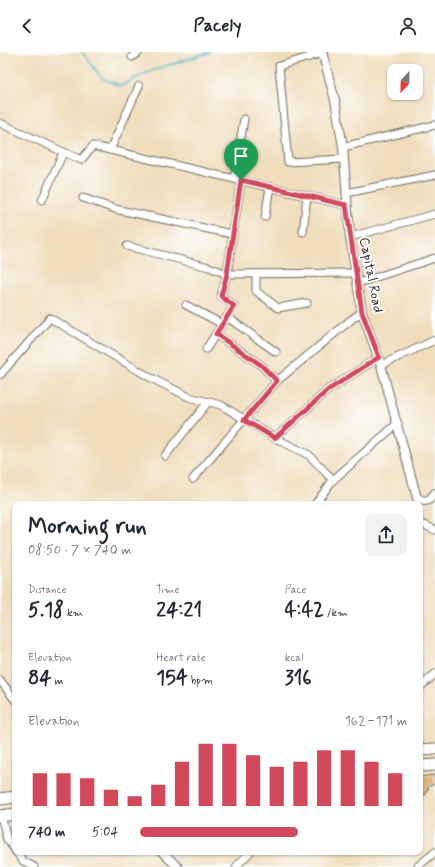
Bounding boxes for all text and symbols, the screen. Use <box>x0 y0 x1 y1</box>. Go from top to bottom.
text: Pacely <box>194 14 241 38</box>
icon: back <box>16 15 38 37</box>
icon: person <box>397 15 419 37</box>
north arrow <box>387 64 423 100</box>
map controls <box>387 64 423 100</box>
pin <box>224 139 258 180</box>
icon: arrive <box>230 145 252 167</box>
street label: Capital Road <box>355 236 387 314</box>
text: Morning run <box>28 513 147 541</box>
button: share <box>365 514 407 556</box>
text: 08:50 · 7 × 740 m <box>28 542 131 559</box>
text: Distance <box>28 583 67 597</box>
text: Time <box>156 583 179 597</box>
text: Pace <box>285 583 307 597</box>
text: 5.18 <box>28 597 64 624</box>
text: 24:21 <box>156 597 202 624</box>
text: 4:42 <box>285 597 324 624</box>
text: km <box>64 606 83 620</box>
text: /km <box>324 606 348 620</box>
text: Elevation <box>28 651 71 665</box>
text: Heart rate <box>156 651 206 665</box>
text: kcal <box>285 651 303 665</box>
text: 84 <box>28 665 51 692</box>
text: 154 <box>156 665 188 692</box>
text: 316 <box>285 665 312 692</box>
text: m <box>51 674 63 688</box>
text: bpm <box>188 674 213 688</box>
text: Elevation <box>28 713 79 730</box>
text: 162–171 m <box>345 713 407 730</box>
text: 740 m <box>28 824 65 841</box>
text: 5:04 <box>92 824 118 841</box>

